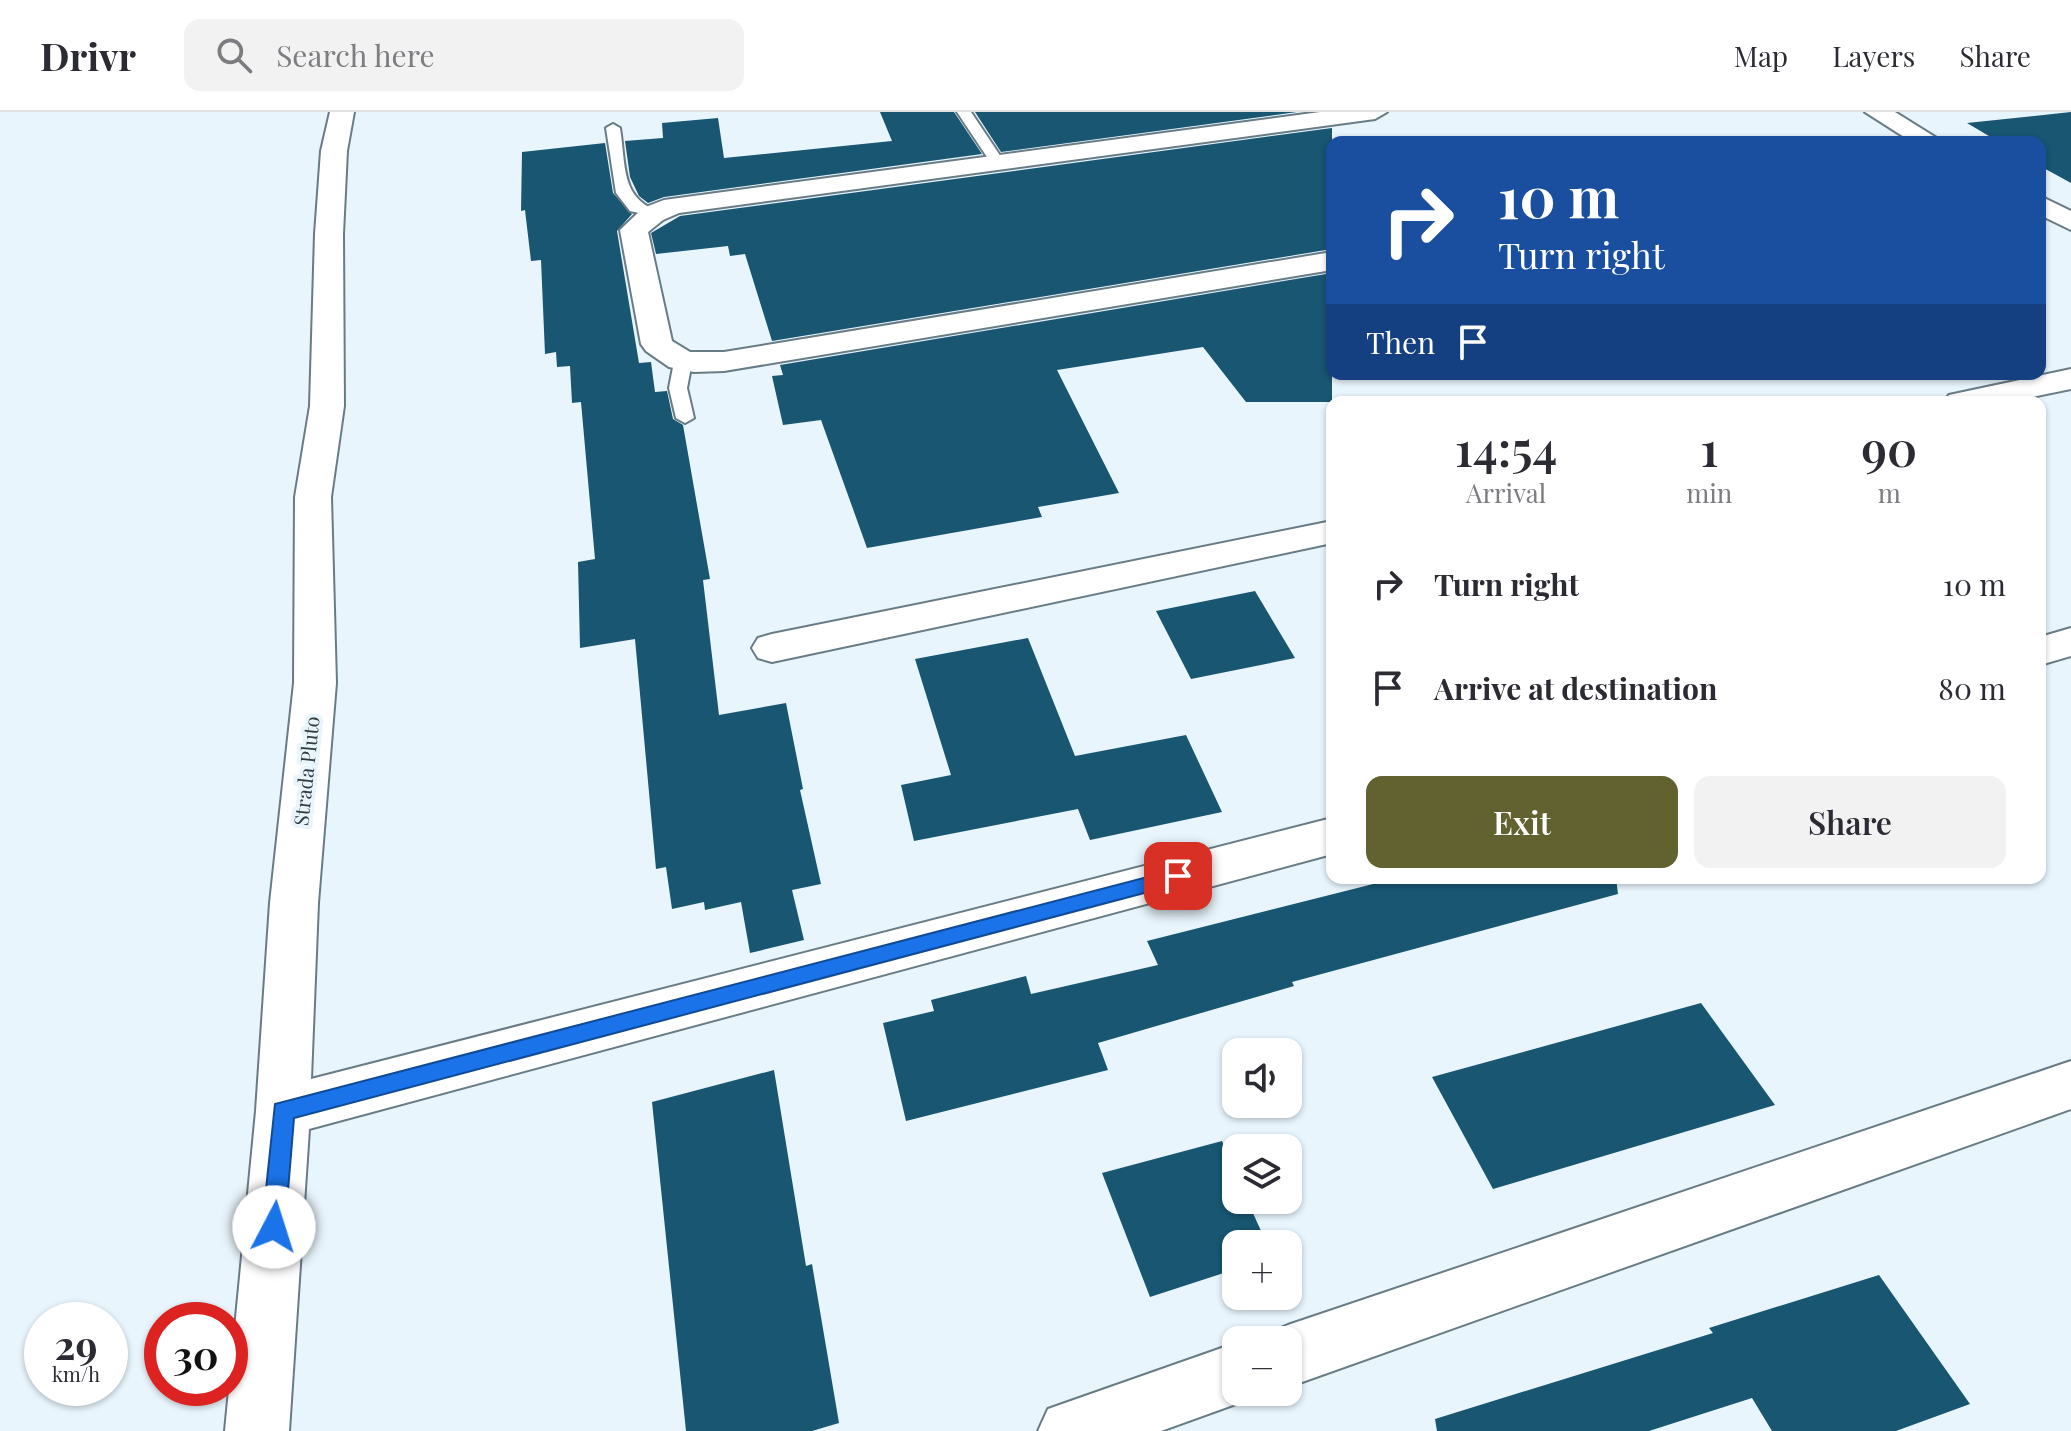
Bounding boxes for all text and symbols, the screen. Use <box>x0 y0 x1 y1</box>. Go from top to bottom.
search box <box>184 19 744 91</box>
text: Drivr <box>40 30 136 81</box>
icon: search <box>212 33 256 77</box>
text: Search here <box>276 35 435 75</box>
text: Map <box>1734 37 1788 74</box>
text: Layers <box>1832 37 1915 74</box>
text: Share <box>1959 37 2031 74</box>
text: 10 m <box>1498 158 1619 233</box>
icon: right <box>1366 168 1470 272</box>
text: Turn right <box>1498 230 1665 278</box>
icon: arrive <box>1451 320 1495 364</box>
text: Then <box>1366 322 1435 362</box>
text: 14:54 <box>1455 415 1557 479</box>
text: 1 <box>1700 415 1718 479</box>
text: 90 <box>1861 415 1917 479</box>
text: Arrival <box>1466 475 1546 510</box>
text: min <box>1686 475 1732 510</box>
text: m <box>1878 475 1901 510</box>
icon: right <box>1366 562 1410 606</box>
text: Turn right <box>1434 564 1579 604</box>
text: 10 m <box>1943 564 2006 604</box>
icon: arrive <box>1366 666 1410 710</box>
text: Arrive at destination <box>1434 668 1717 708</box>
text: 80 m <box>1938 668 2006 708</box>
street label: Strada Pluto <box>286 715 325 827</box>
button: Exit <box>1366 776 1678 868</box>
button: Share <box>1694 776 2006 868</box>
pin <box>1144 842 1212 910</box>
icon: arrive <box>1156 854 1200 898</box>
map controls <box>1222 1038 1302 1406</box>
button: sound <box>1222 1038 1302 1118</box>
button: layers <box>1222 1134 1302 1214</box>
position arrow <box>232 1185 316 1269</box>
button: + <box>1222 1230 1302 1310</box>
speed limit sign: 30 <box>144 1302 248 1406</box>
text: 29 <box>54 1317 98 1370</box>
button: − <box>1222 1326 1302 1406</box>
text: km/h <box>52 1360 100 1387</box>

